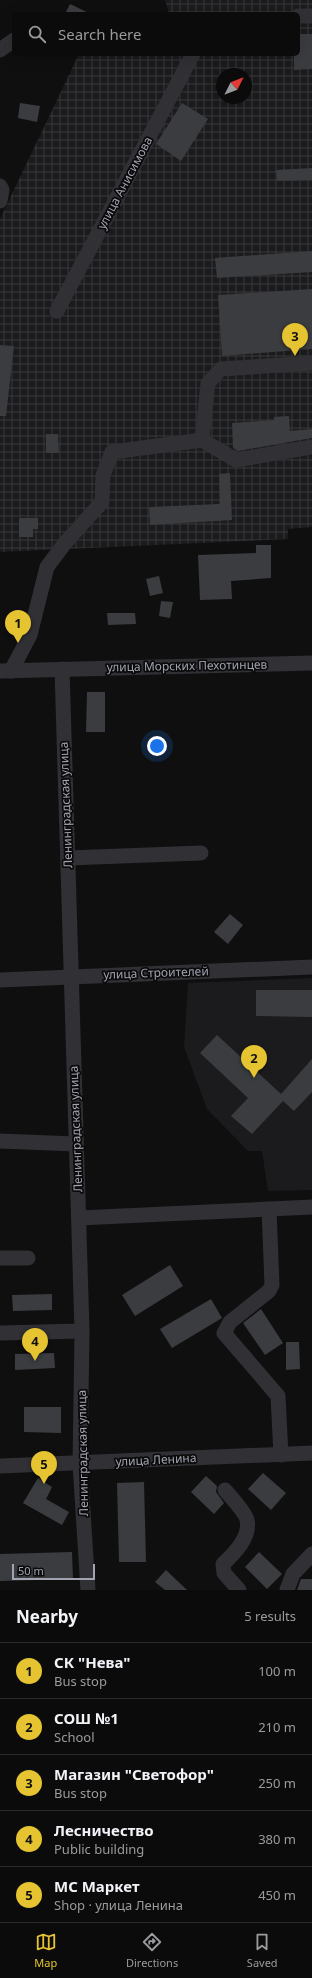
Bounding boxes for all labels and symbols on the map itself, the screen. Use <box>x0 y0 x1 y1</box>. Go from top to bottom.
north arrow <box>216 68 252 104</box>
street label: улица Анисимова <box>93 133 156 232</box>
pin: 3 <box>282 323 308 356</box>
pin: 1 <box>5 610 31 643</box>
street label: улица Морских Пехотинцев <box>107 656 268 675</box>
your location <box>147 736 167 756</box>
street label: Ленинградская улица <box>55 742 76 869</box>
street label: улица Строителей <box>103 962 209 983</box>
pin: 2 <box>241 1045 267 1078</box>
street label: Ленинградская улица <box>65 1066 86 1193</box>
pin: 4 <box>22 1328 48 1361</box>
street label: Ленинградская улица <box>73 1390 92 1516</box>
street label: улица Ленина <box>115 1449 197 1470</box>
pin: 5 <box>31 1451 57 1484</box>
scale bar <box>12 1562 95 1581</box>

